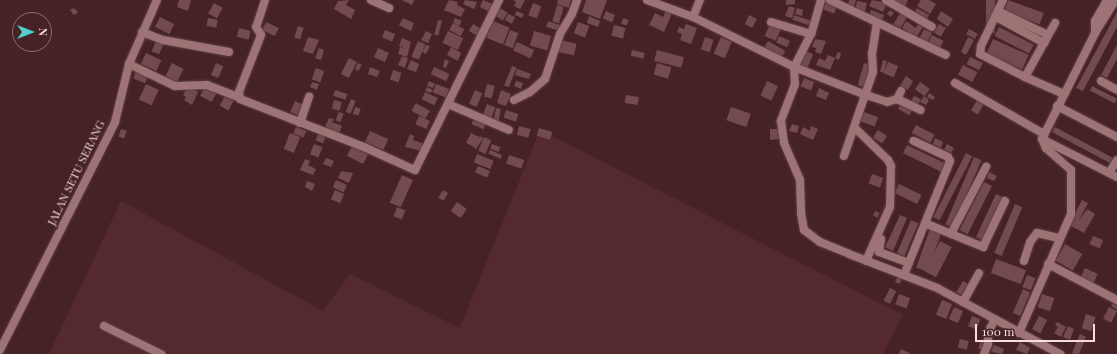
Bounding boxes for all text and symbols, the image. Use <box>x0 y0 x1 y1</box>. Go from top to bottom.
north arrow <box>12 12 52 52</box>
text: N <box>36 28 51 36</box>
street label: JALAN SETU SERANG <box>44 118 108 228</box>
scale bar <box>977 316 1097 342</box>
text: 100 m <box>982 323 1014 339</box>

